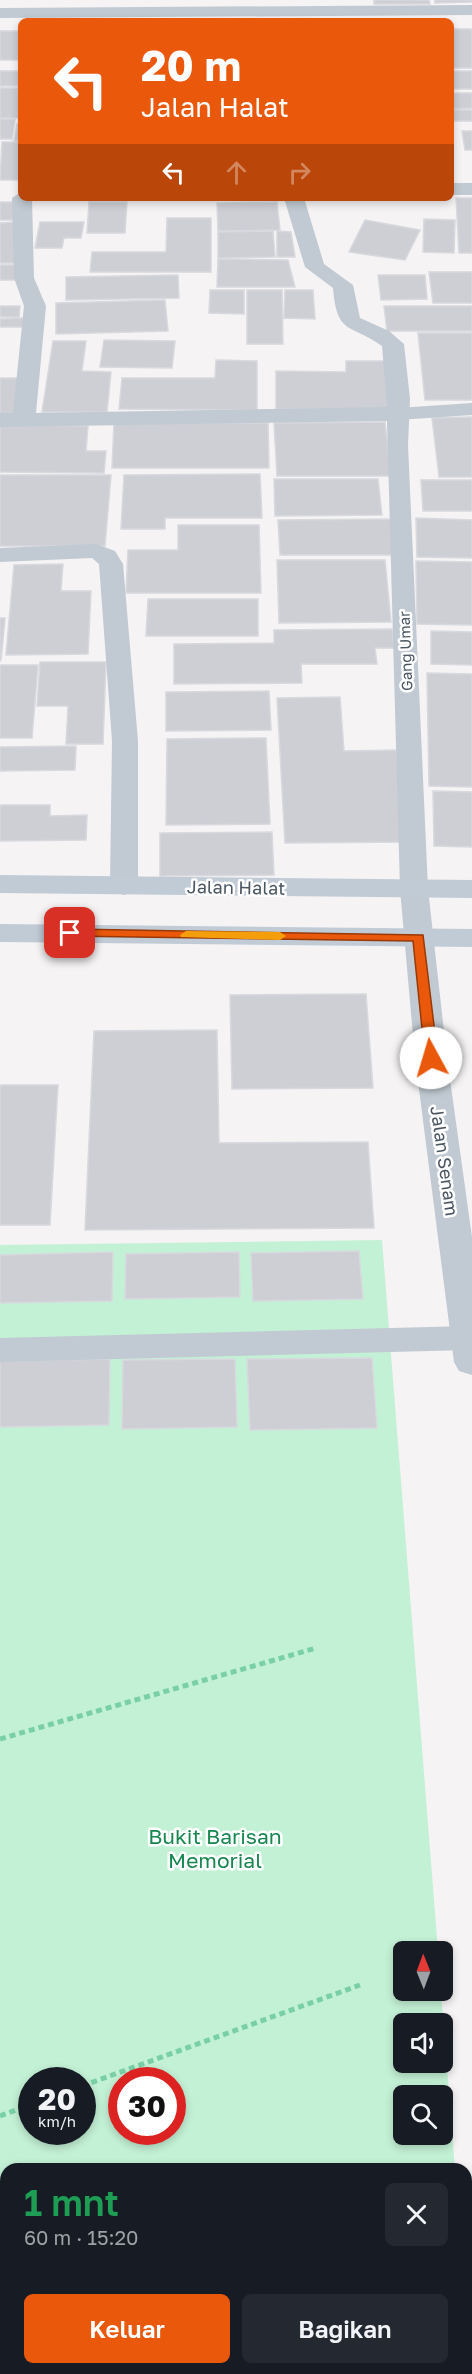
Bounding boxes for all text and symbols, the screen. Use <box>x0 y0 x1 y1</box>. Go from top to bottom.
text: 20 m <box>141 40 241 90</box>
icon: left <box>42 42 120 120</box>
text: Jalan Halat <box>141 91 289 123</box>
icon: left <box>157 156 190 189</box>
icon: ahead <box>220 156 253 189</box>
icon: right <box>283 156 316 189</box>
street label: Gang Umar <box>395 611 415 691</box>
street label: Jalan Halat <box>187 875 285 899</box>
pin <box>44 907 95 958</box>
icon: arrive <box>53 916 86 949</box>
position arrow <box>399 1026 463 1090</box>
street label: Jalan Senam <box>426 1105 464 1217</box>
park label: Bukit Barisan Memorial <box>148 1823 282 1873</box>
north arrow <box>393 1941 453 2001</box>
map controls <box>393 1941 453 2145</box>
button: sound <box>393 2013 453 2073</box>
speed limit sign: 30 <box>108 2067 186 2145</box>
text: 20 <box>38 2081 76 2117</box>
button: search <box>393 2085 453 2145</box>
text: km/h <box>38 2112 76 2130</box>
text: 1 mnt <box>24 2181 119 2224</box>
button: close <box>385 2183 448 2246</box>
text: 60 m · 15:20 <box>24 2225 139 2249</box>
button: Keluar <box>24 2294 230 2363</box>
button: Bagikan <box>242 2294 448 2363</box>

